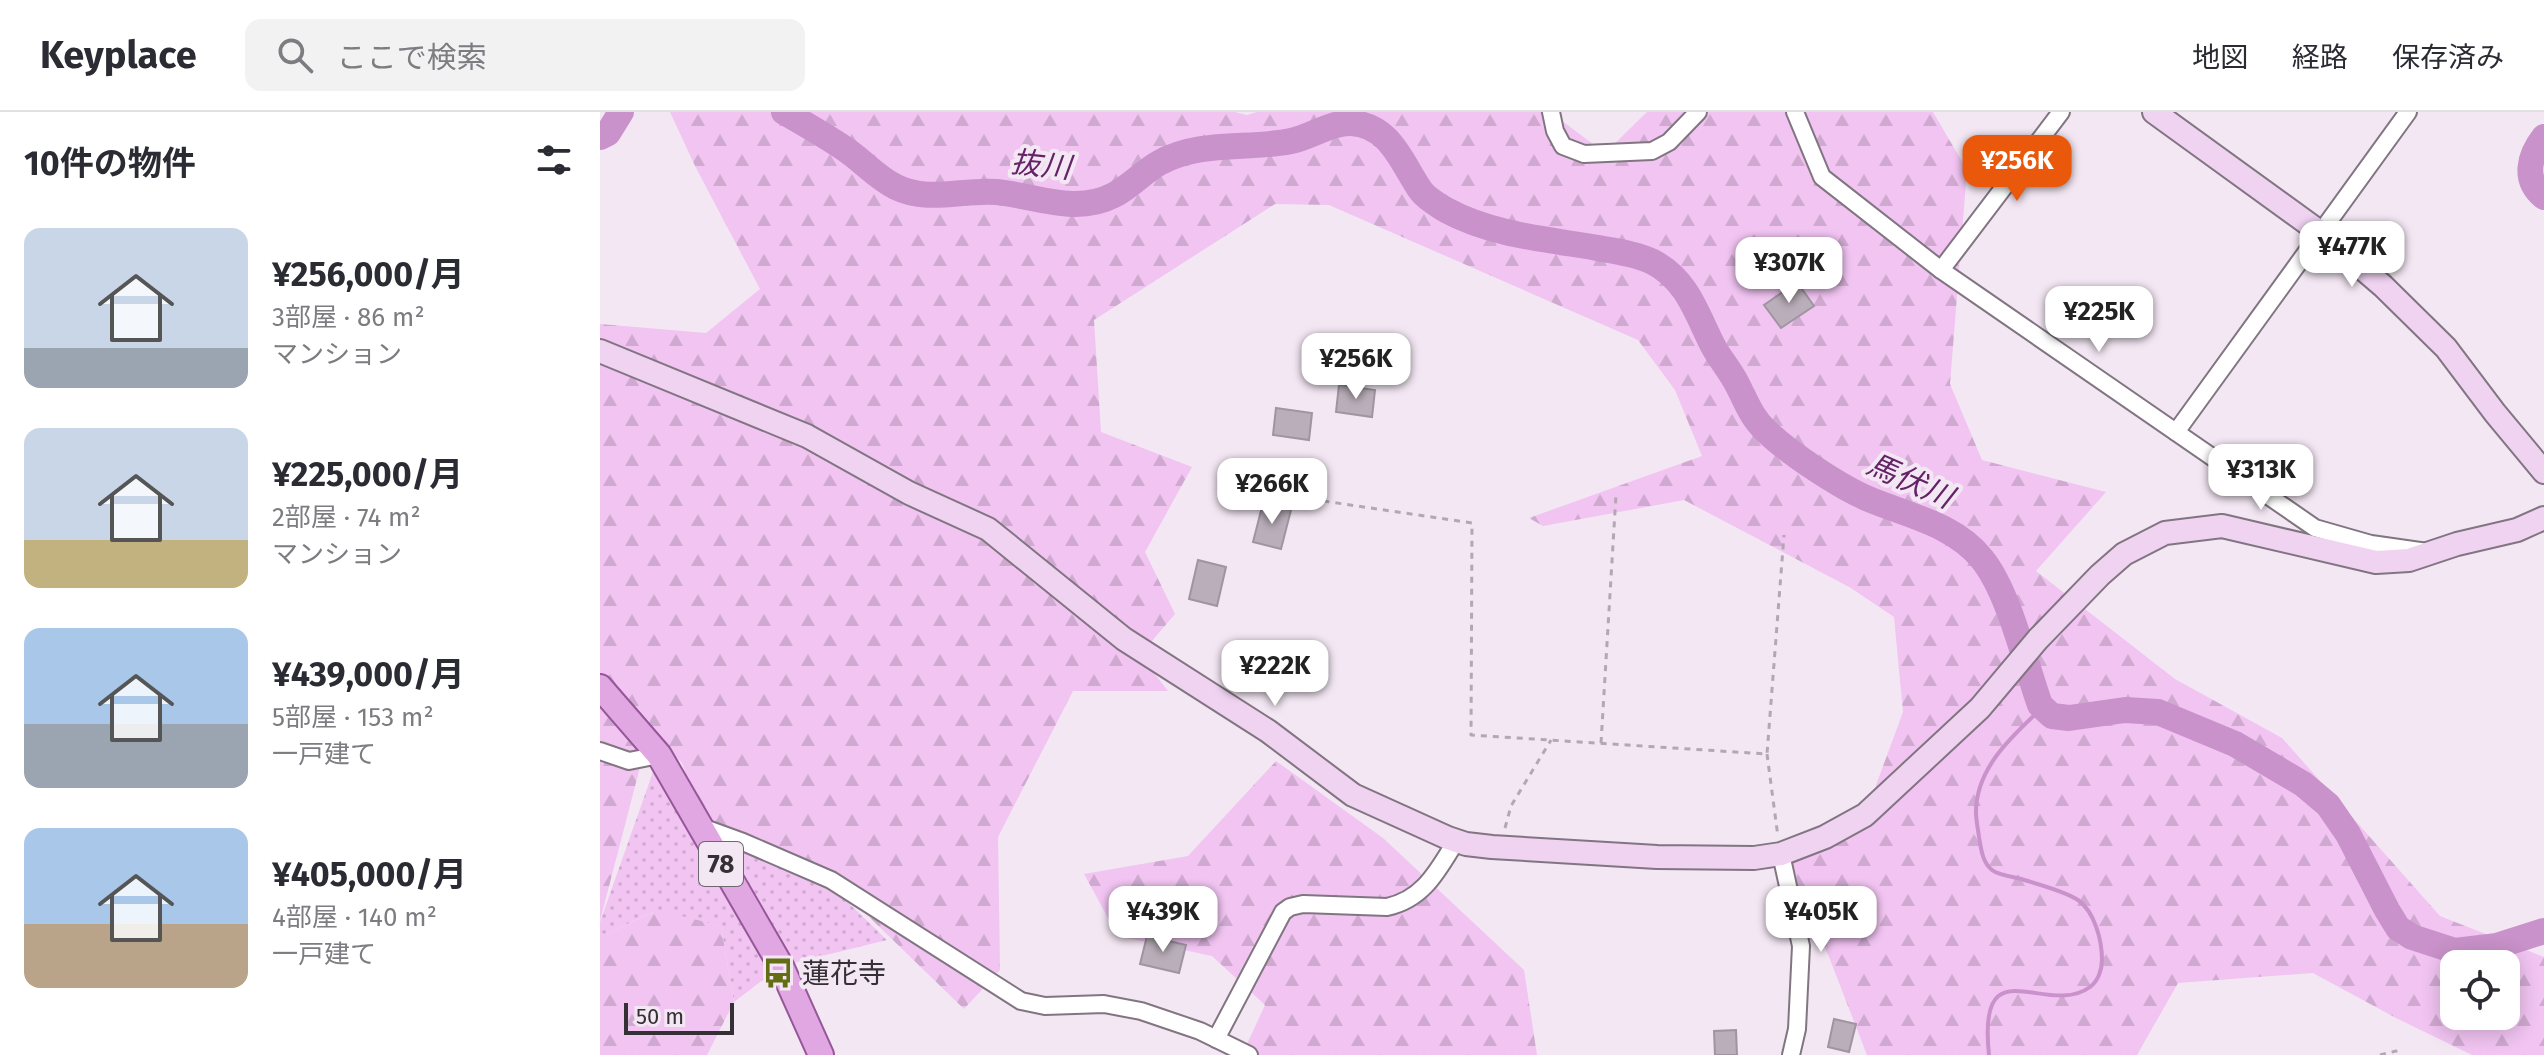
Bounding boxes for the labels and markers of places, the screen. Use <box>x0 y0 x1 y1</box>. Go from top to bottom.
pin: ¥256K <box>1961 135 2073 203</box>
pin: ¥477K <box>2296 221 2408 289</box>
pin: ¥307K <box>1733 237 1845 305</box>
pin: ¥225K <box>2043 286 2155 354</box>
pin: ¥256K <box>1300 333 1412 401</box>
pin: ¥313K <box>2205 444 2317 512</box>
pin: ¥266K <box>1216 458 1328 526</box>
pin: ¥222K <box>1219 640 1331 708</box>
pin: ¥439K <box>1107 886 1219 954</box>
pin: ¥405K <box>1765 886 1877 954</box>
bus stop icon: 蓮花寺 <box>761 956 795 990</box>
place label: 蓮花寺 <box>802 957 886 990</box>

